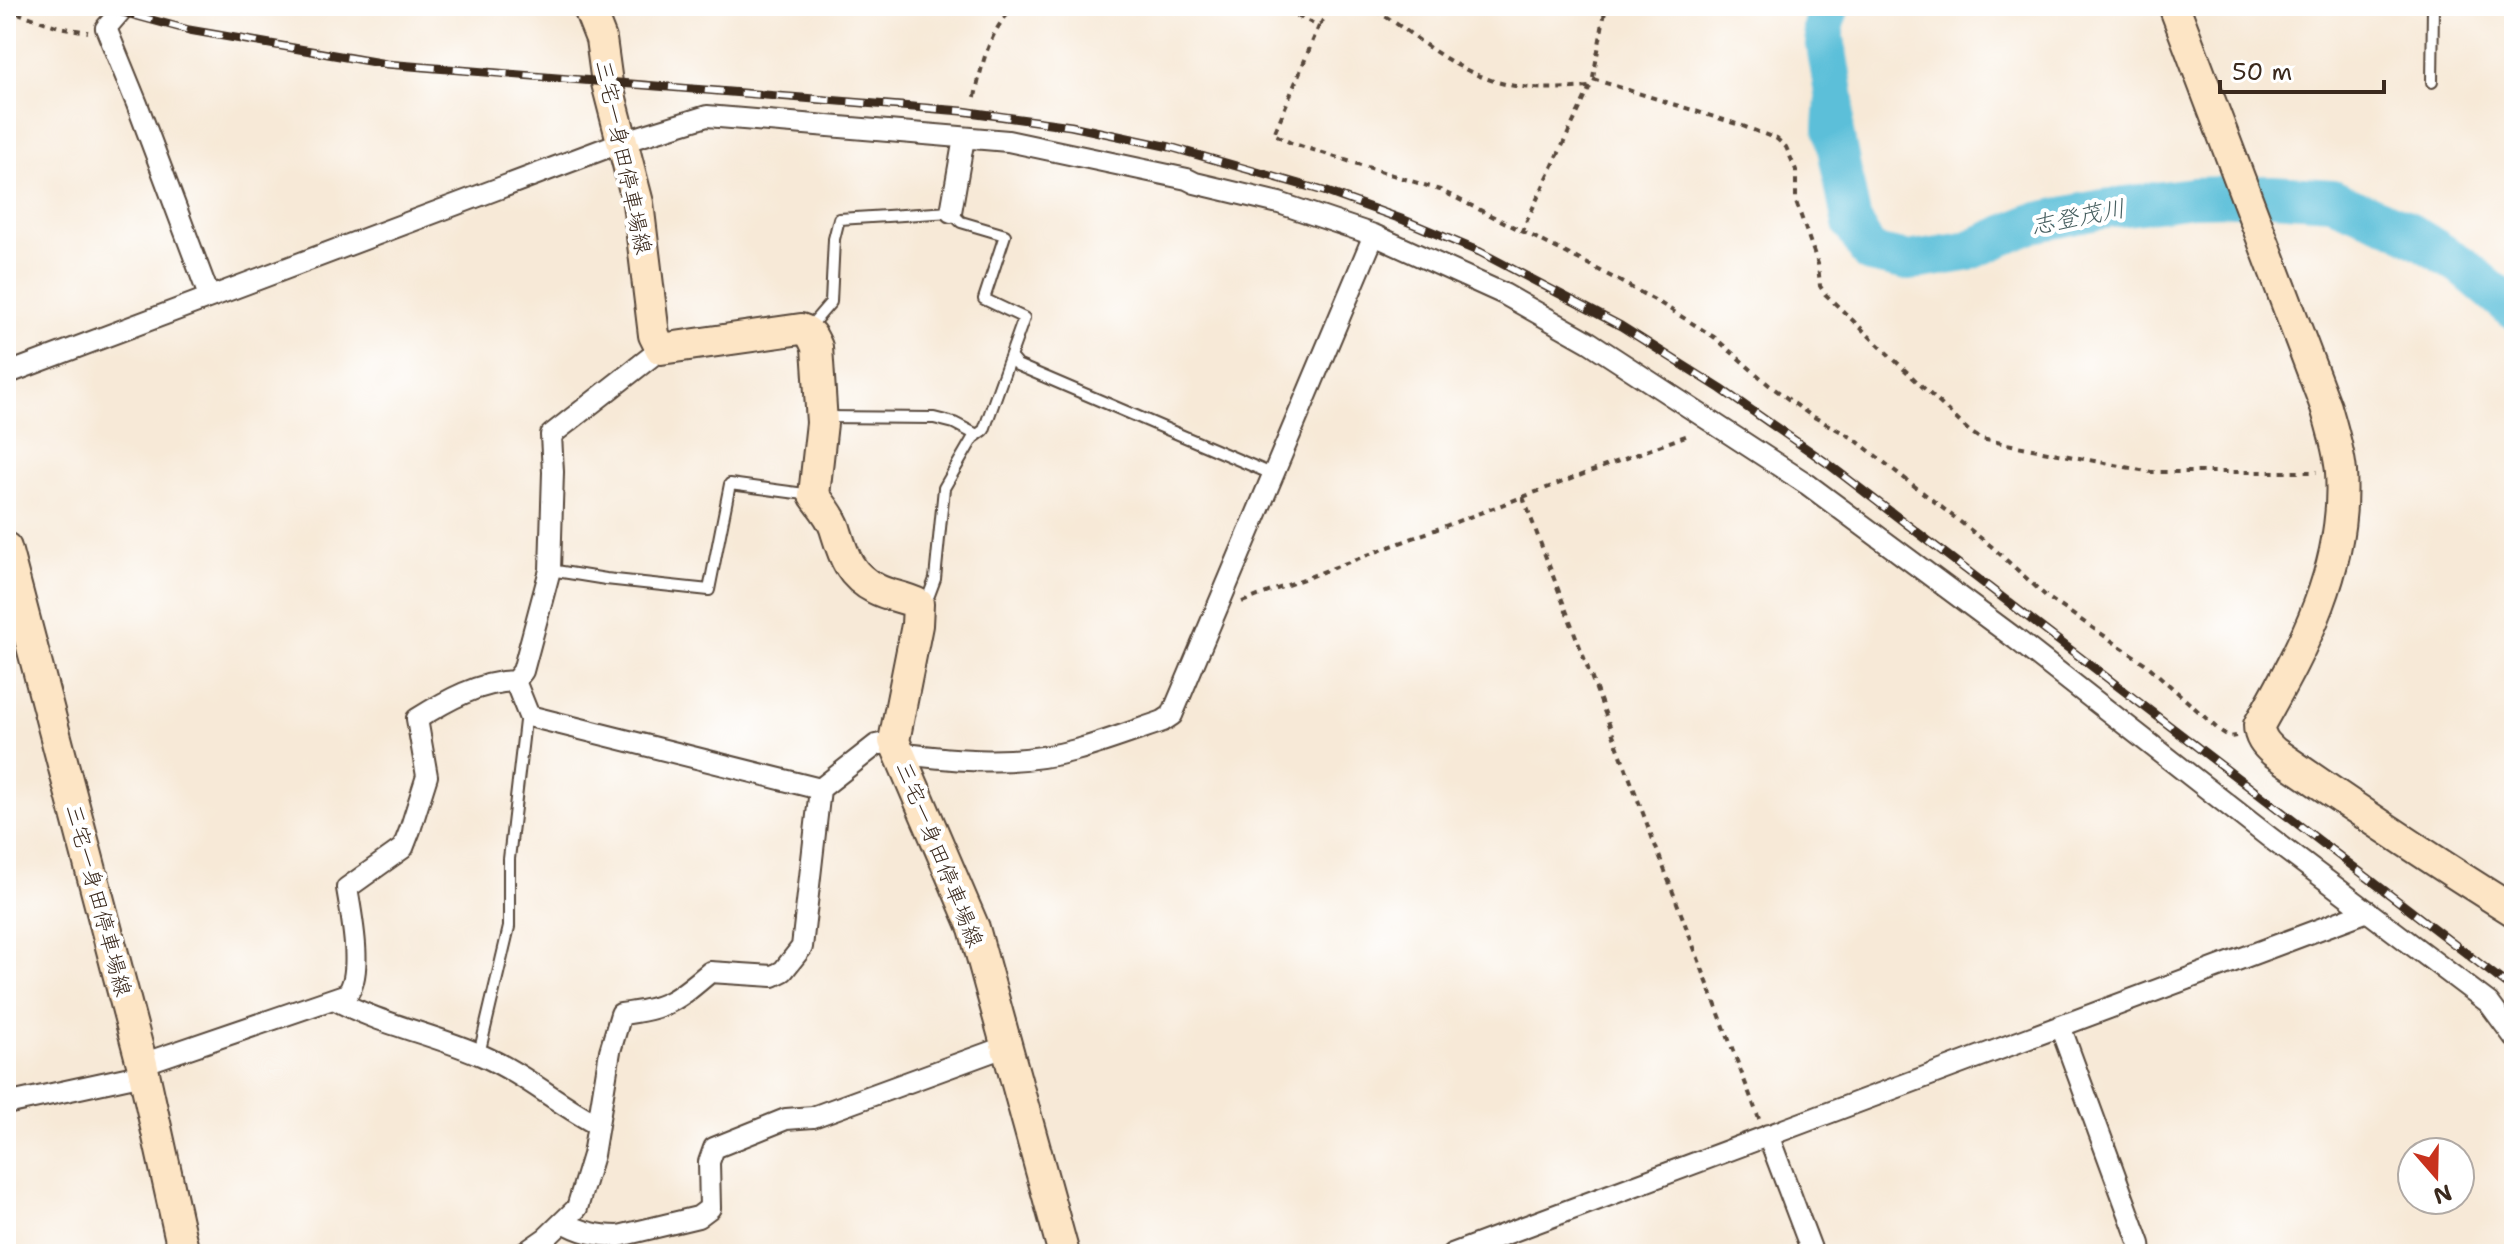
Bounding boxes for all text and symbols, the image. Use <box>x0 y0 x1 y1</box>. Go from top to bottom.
scale bar <box>2220 44 2384 94</box>
text: 50 m <box>2232 56 2292 88</box>
street label: 三宅一身田停車場線 <box>589 57 658 257</box>
water label: 志登茂川 <box>2028 192 2128 242</box>
street label: 三宅一身田停車場線 <box>889 757 990 951</box>
street label: 三宅一身田停車場線 <box>59 801 138 1000</box>
north arrow <box>2396 1136 2476 1216</box>
text: N <box>2430 1178 2456 1211</box>

